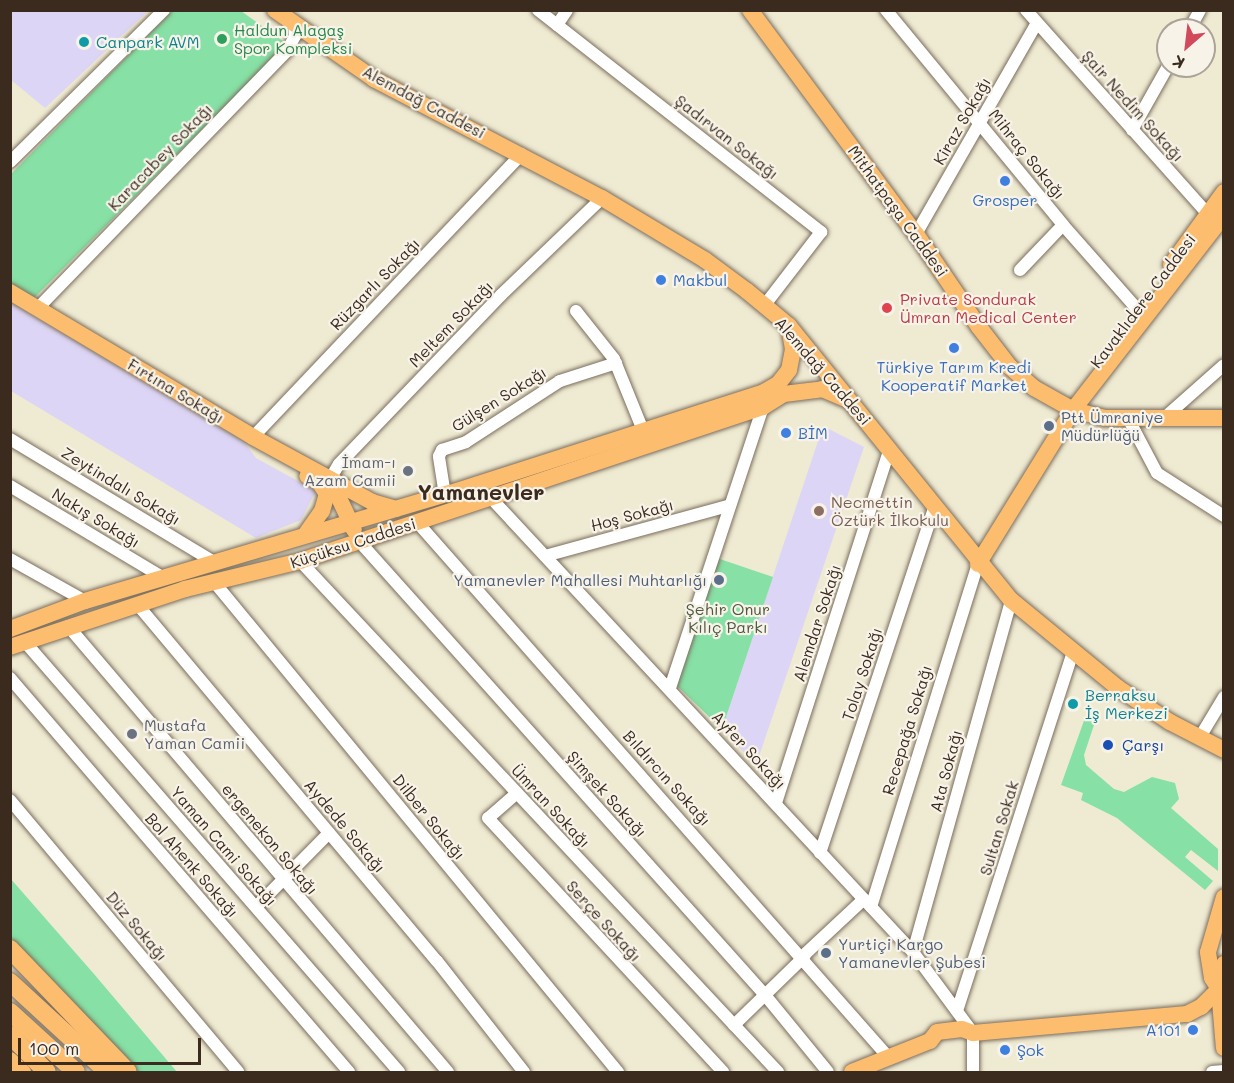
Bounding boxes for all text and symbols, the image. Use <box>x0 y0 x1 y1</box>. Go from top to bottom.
north arrow <box>1156 18 1216 78</box>
place label: Haldun Alagaş Spor Kompleksi <box>234 20 352 58</box>
place label: Canpark AVM <box>96 32 199 52</box>
marker: Haldun Alagaş Spor Kompleksi <box>215 32 229 46</box>
marker: Canpark AVM <box>77 35 91 49</box>
street label: Şair Nedim Sokağı <box>1078 46 1188 166</box>
text: K <box>1169 51 1188 74</box>
street label: Alemdağ Caddesi <box>359 61 489 143</box>
street label: Kiraz Sokağı <box>929 74 995 168</box>
street label: Şadırvan Sokağı <box>672 91 782 183</box>
street label: Karacabey Sokağı <box>104 99 216 215</box>
street label: Mihraç Sokağı <box>985 105 1069 203</box>
street label: Mithatpaşa Caddesi <box>844 142 952 280</box>
marker: Grosper <box>998 174 1012 188</box>
place label: Grosper <box>973 190 1037 210</box>
street label: Kavaklıdere Caddesi <box>1086 230 1200 372</box>
street label: Rüzgarlı Sokağı <box>326 234 424 334</box>
place label: Makbul <box>673 270 727 290</box>
marker: Makbul <box>654 273 668 287</box>
street label: Meltem Sokağı <box>405 277 497 371</box>
place label: Private Sondurak Ümran Medical Center <box>900 289 1077 327</box>
marker: Private Sondurak Ümran Medical Center <box>878 299 896 317</box>
street label: Alemdağ Caddesi <box>771 313 875 429</box>
marker: Türkiye Tarım Kredi Kooperatif Market <box>947 341 961 355</box>
street label: Fırtına Sokağı <box>124 355 228 427</box>
place label: Türkiye Tarım Kredi Kooperatif Market <box>877 357 1031 395</box>
street label: Gülşen Sokağı <box>448 362 550 436</box>
place label: Ptt Ümraniye Müdürlüğü <box>1061 407 1163 445</box>
marker: Ptt Ümraniye Müdürlüğü <box>1042 419 1056 433</box>
place label: BİM <box>798 423 828 443</box>
marker: BİM <box>779 426 793 440</box>
street label: Zeytindalı Sokağı <box>58 443 184 529</box>
place label: İmam-ı Azam Camii <box>304 452 396 490</box>
marker: İmam-ı Azam Camii <box>401 464 415 478</box>
district label: Yamanevler <box>417 479 545 505</box>
street label: Nakış Sokağı <box>48 484 144 552</box>
place label: Necmettin Öztürk İlkokulu <box>831 492 949 530</box>
street label: Hoş Sokağı <box>588 495 676 535</box>
marker: Necmettin Öztürk İlkokulu <box>812 504 826 518</box>
street label: Küçüksu Caddesi <box>288 514 418 572</box>
street label: Alemdar Sokağı <box>789 562 845 684</box>
place label: Yamanevler Mahallesi Muhtarlığı <box>453 570 707 590</box>
marker: Yamanevler Mahallesi Muhtarlığı <box>712 573 726 587</box>
park label: Şehir Onur Kılıç Parkı <box>686 599 770 637</box>
street label: Tolay Sokağı <box>838 625 886 723</box>
street label: Recepağa Sokağı <box>878 663 936 797</box>
place label: Berraksu İş Merkezi <box>1085 685 1168 723</box>
marker: Berraksu İş Merkezi <box>1066 697 1080 711</box>
street label: Ayfer Sokağı <box>708 707 790 793</box>
place label: Mustafa Yaman Camii <box>144 715 245 753</box>
street label: Bıldırcın Sokağı <box>619 726 715 830</box>
marker: Mustafa Yaman Camii <box>125 727 139 741</box>
street label: Ata Sokağı <box>926 728 966 814</box>
place label: Çarşı <box>1122 735 1164 755</box>
marker: Çarşı <box>1099 736 1117 754</box>
street label: Şimşek Sokağı <box>563 747 651 841</box>
street label: Ümran Sokağı <box>508 760 594 852</box>
street label: Dilber Sokağı <box>389 770 469 864</box>
street label: Aydede Sokağı <box>300 775 390 877</box>
street label: Sultan Sokak <box>975 778 1023 878</box>
street label: ergenekon Sokağı <box>218 780 322 898</box>
street label: Yaman Cami Sokağı <box>167 782 281 910</box>
street label: Bol Ahenk Sokağı <box>141 809 243 921</box>
street label: Serçe Sokağı <box>563 876 645 966</box>
street label: Düz Sokağı <box>102 887 172 965</box>
place label: Yurtiçi Kargo Yamanevler Şubesi <box>838 934 986 972</box>
marker: Yurtiçi Kargo Yamanevler Şubesi <box>819 946 833 960</box>
place label: A101 <box>1146 1020 1181 1040</box>
marker: A101 <box>1186 1023 1200 1037</box>
scale bar <box>21 1026 204 1064</box>
text: 100 m <box>29 1036 79 1060</box>
place label: Şok <box>1017 1040 1044 1060</box>
marker: Şok <box>998 1043 1012 1057</box>

